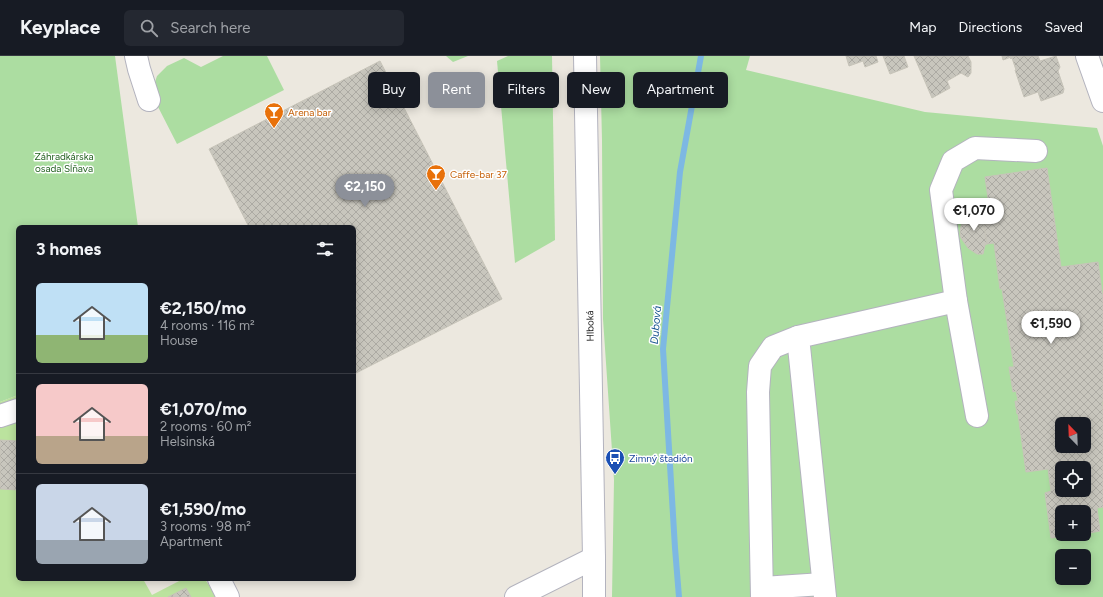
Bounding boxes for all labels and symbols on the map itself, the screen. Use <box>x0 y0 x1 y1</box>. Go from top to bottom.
bar icon: Arena bar <box>263 101 285 129</box>
place label: Arena bar <box>288 106 332 119</box>
park label: Záhradkárska osada Sĺňava <box>34 150 94 175</box>
bar icon: Caffe-bar 37 <box>425 163 447 191</box>
place label: Caffe-bar 37 <box>450 168 508 181</box>
pin: €2,150 <box>332 174 398 208</box>
pin: €1,070 <box>941 198 1007 232</box>
water label: Dubová <box>648 305 664 345</box>
street label: Hlboká <box>583 310 597 342</box>
pin: €1,590 <box>1018 311 1084 345</box>
north arrow <box>1055 417 1091 453</box>
bus stop icon: Zimný štadión <box>604 447 626 475</box>
place label: Zimný štadión <box>629 452 693 465</box>

